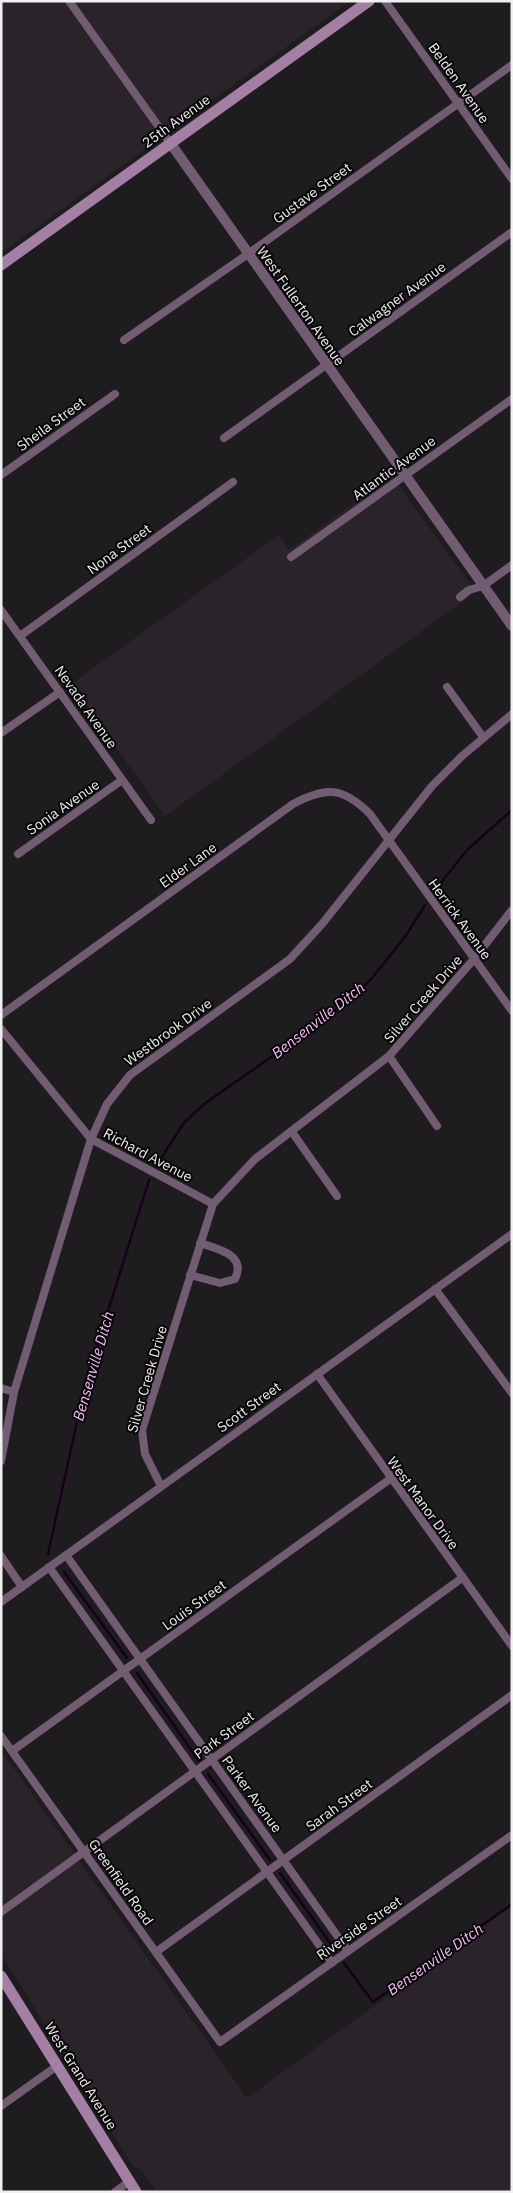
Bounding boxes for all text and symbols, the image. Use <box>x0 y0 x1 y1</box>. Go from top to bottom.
street label: Belden Avenue <box>425 39 494 127</box>
street label: 25th Avenue <box>138 90 214 152</box>
street label: Gustave Street <box>269 158 355 228</box>
street label: West Fullerton Avenue <box>253 243 349 369</box>
street label: Calwagner Avenue <box>345 257 450 340</box>
street label: Sheila Street <box>13 393 89 455</box>
street label: Atlantic Avenue <box>349 432 439 504</box>
street label: Nona Street <box>83 520 155 578</box>
street label: Nevada Avenue <box>51 662 121 752</box>
street label: Sonia Avenue <box>23 775 103 839</box>
street label: Elder Lane <box>156 838 220 892</box>
street label: Herrick Avenue <box>425 875 496 963</box>
street label: Silver Creek Drive <box>380 951 466 1047</box>
water label: Bensenville Ditch <box>268 978 368 1062</box>
street label: Westbrook Drive <box>121 994 215 1070</box>
street label: Richard Avenue <box>100 1124 196 1186</box>
water label: Bensenville Ditch <box>68 1309 118 1423</box>
street label: Silver Creek Drive <box>123 1323 171 1435</box>
street label: Scott Street <box>214 1378 284 1436</box>
street label: West Manor Drive <box>383 1453 463 1553</box>
street label: Louis Street <box>158 1576 230 1634</box>
street label: Park Street <box>190 1707 258 1763</box>
street label: Parker Avenue <box>218 1752 286 1836</box>
street label: Sarah Street <box>302 1775 376 1835</box>
street label: Greenfield Road <box>85 1835 157 1929</box>
street label: Riverside Street <box>313 1892 405 1964</box>
water label: Bensenville Ditch <box>383 1919 487 1999</box>
street label: West Grand Avenue <box>41 2019 121 2133</box>

